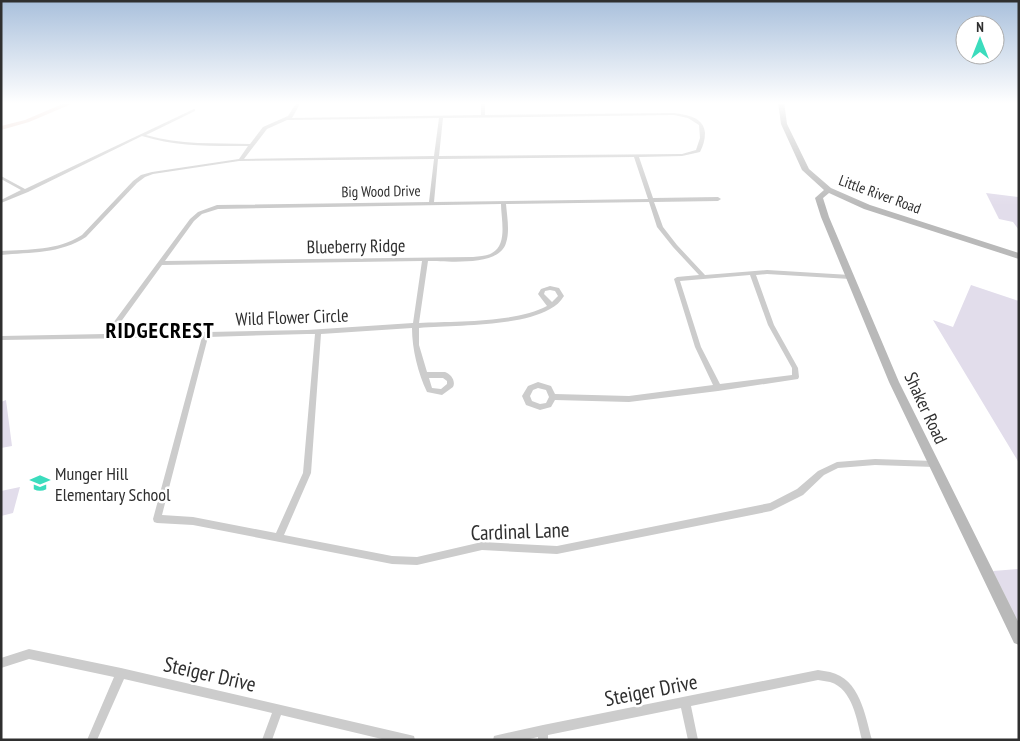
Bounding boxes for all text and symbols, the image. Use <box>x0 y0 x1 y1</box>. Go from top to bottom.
north arrow <box>955 15 1005 65</box>
text: N <box>976 18 984 36</box>
street label: Little River Road <box>836 170 924 218</box>
street label: Big Wood Drive <box>341 181 421 201</box>
street label: Blueberry Ridge <box>306 234 406 258</box>
street label: Wild Flower Circle <box>235 304 349 330</box>
district label: RIDGECREST <box>105 316 215 344</box>
street label: Shaker Road <box>899 368 953 448</box>
place label: Munger Hill Elementary School <box>55 462 171 506</box>
school or university icon: Munger Hill Elementary School <box>29 472 51 494</box>
street label: Cardinal Lane <box>470 516 570 546</box>
street label: Steiger Drive <box>161 650 259 698</box>
street label: Steiger Drive <box>602 668 700 712</box>

